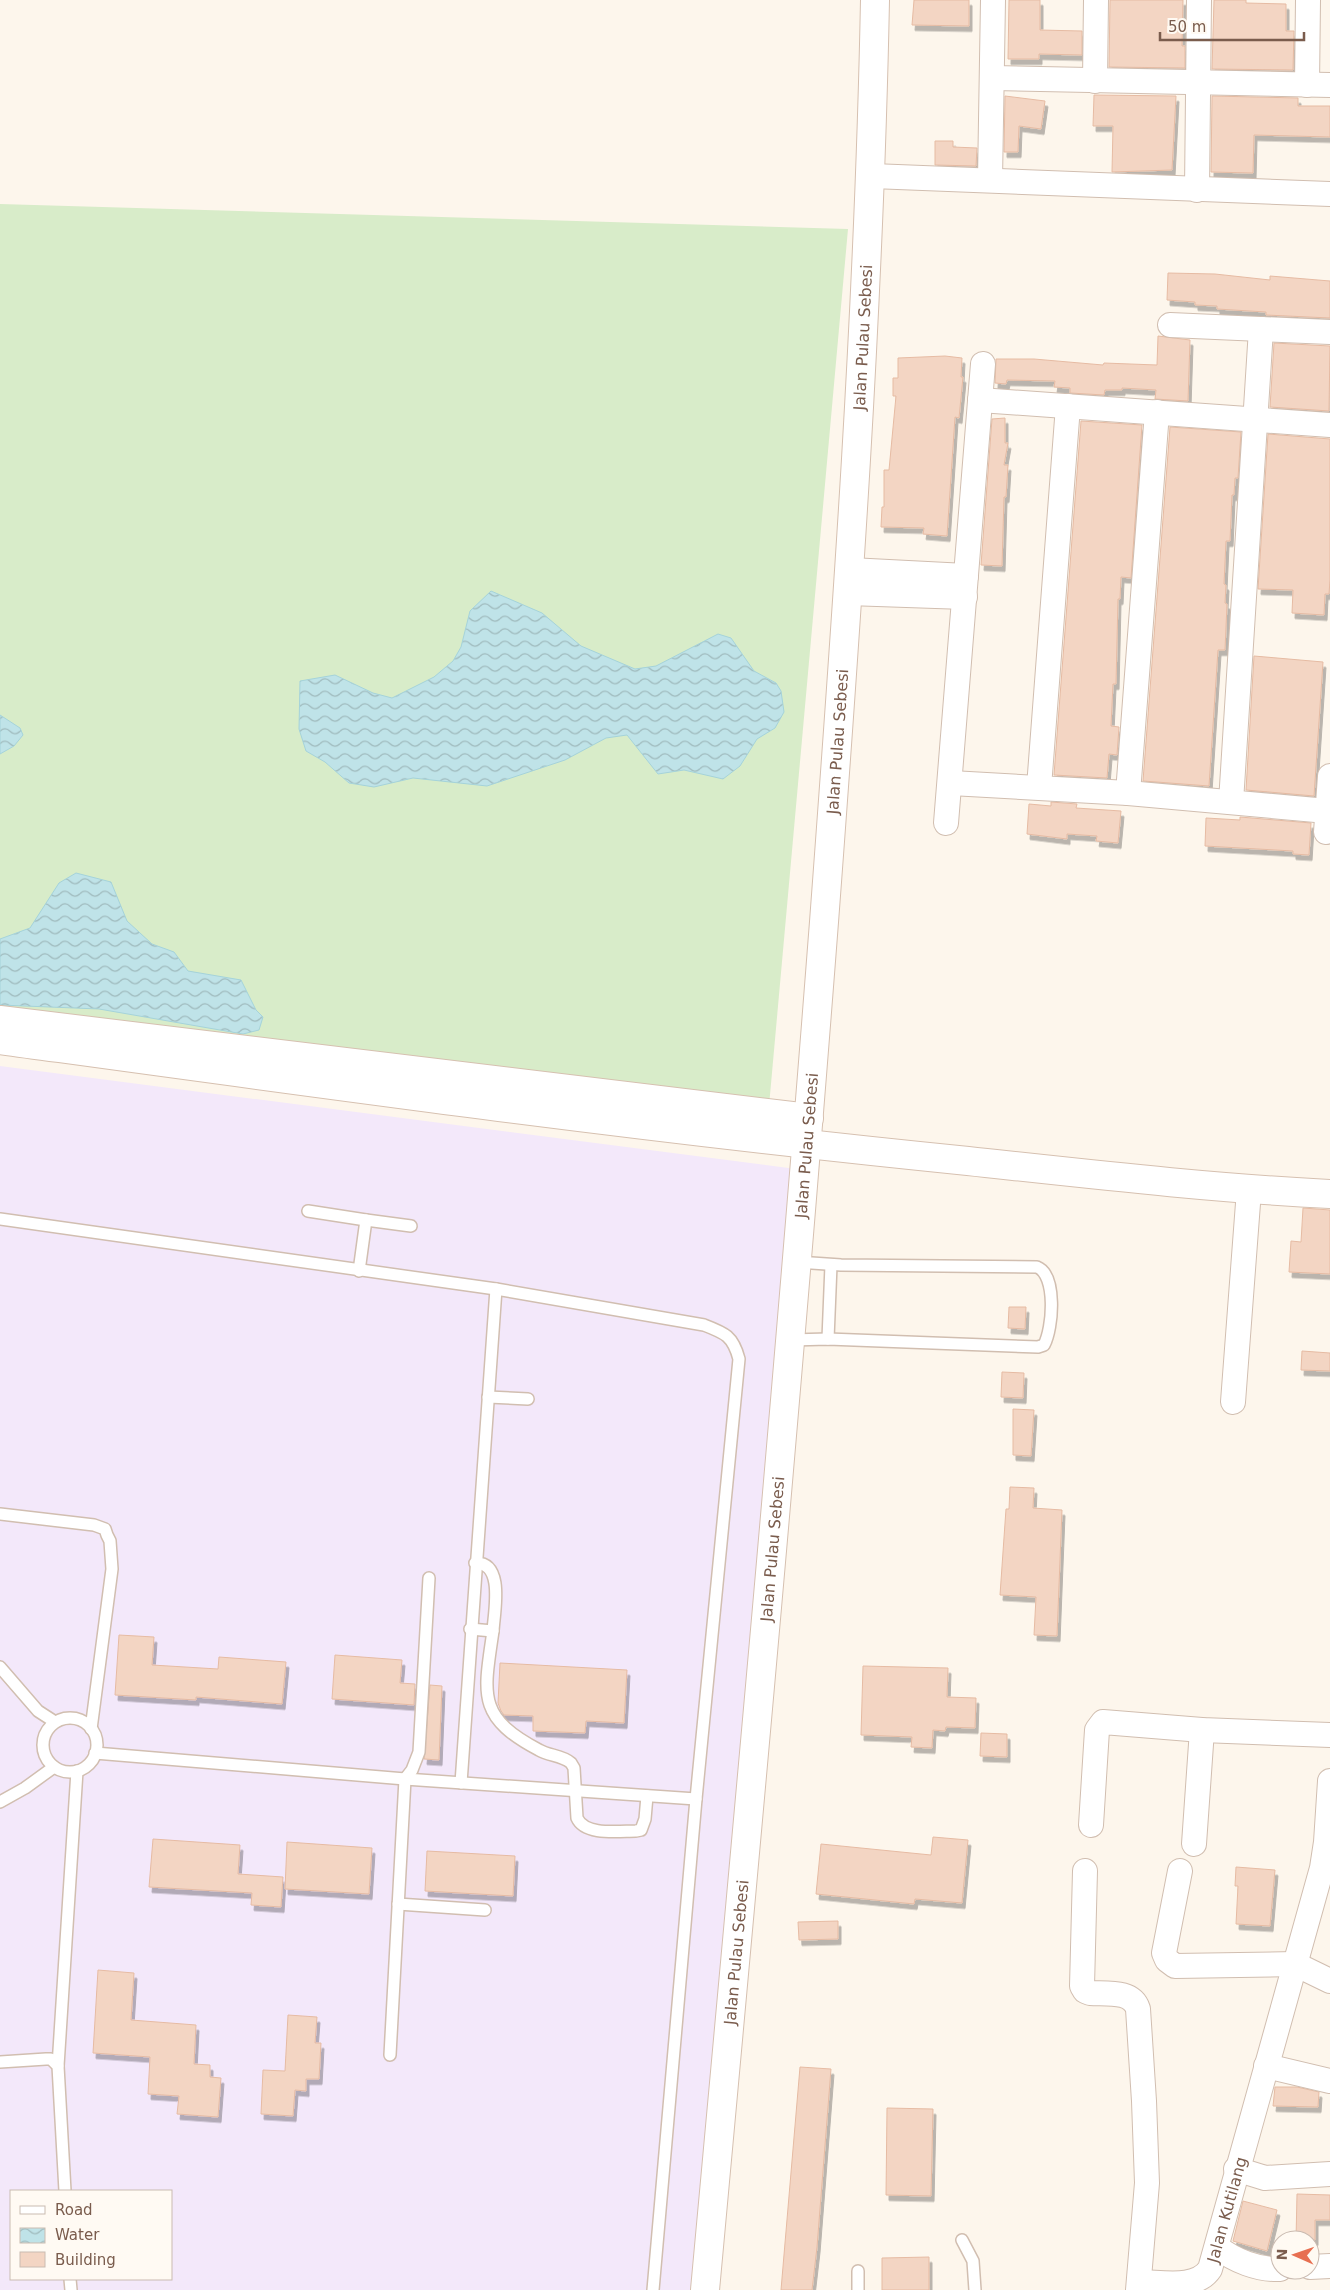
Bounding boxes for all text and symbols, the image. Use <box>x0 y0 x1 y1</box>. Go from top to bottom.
scale bar <box>1160 10 1304 42</box>
text: 50 m <box>1168 18 1206 36</box>
street label: Jalan Pulau Sebesi <box>849 264 876 412</box>
street label: Jalan Pulau Sebesi <box>822 668 852 816</box>
street label: Jalan Pulau Sebesi <box>791 1072 822 1220</box>
street label: Jalan Pulau Sebesi <box>756 1476 788 1624</box>
street label: Jalan Pulau Sebesi <box>720 1879 752 2027</box>
street label: Jalan Kutilang <box>1202 2155 1250 2266</box>
legend <box>10 2190 172 2280</box>
text: Road <box>55 2201 93 2219</box>
text: Water <box>55 2226 100 2244</box>
north arrow <box>1270 2230 1320 2280</box>
text: N <box>1274 2248 1290 2261</box>
text: Building <box>55 2251 116 2269</box>

